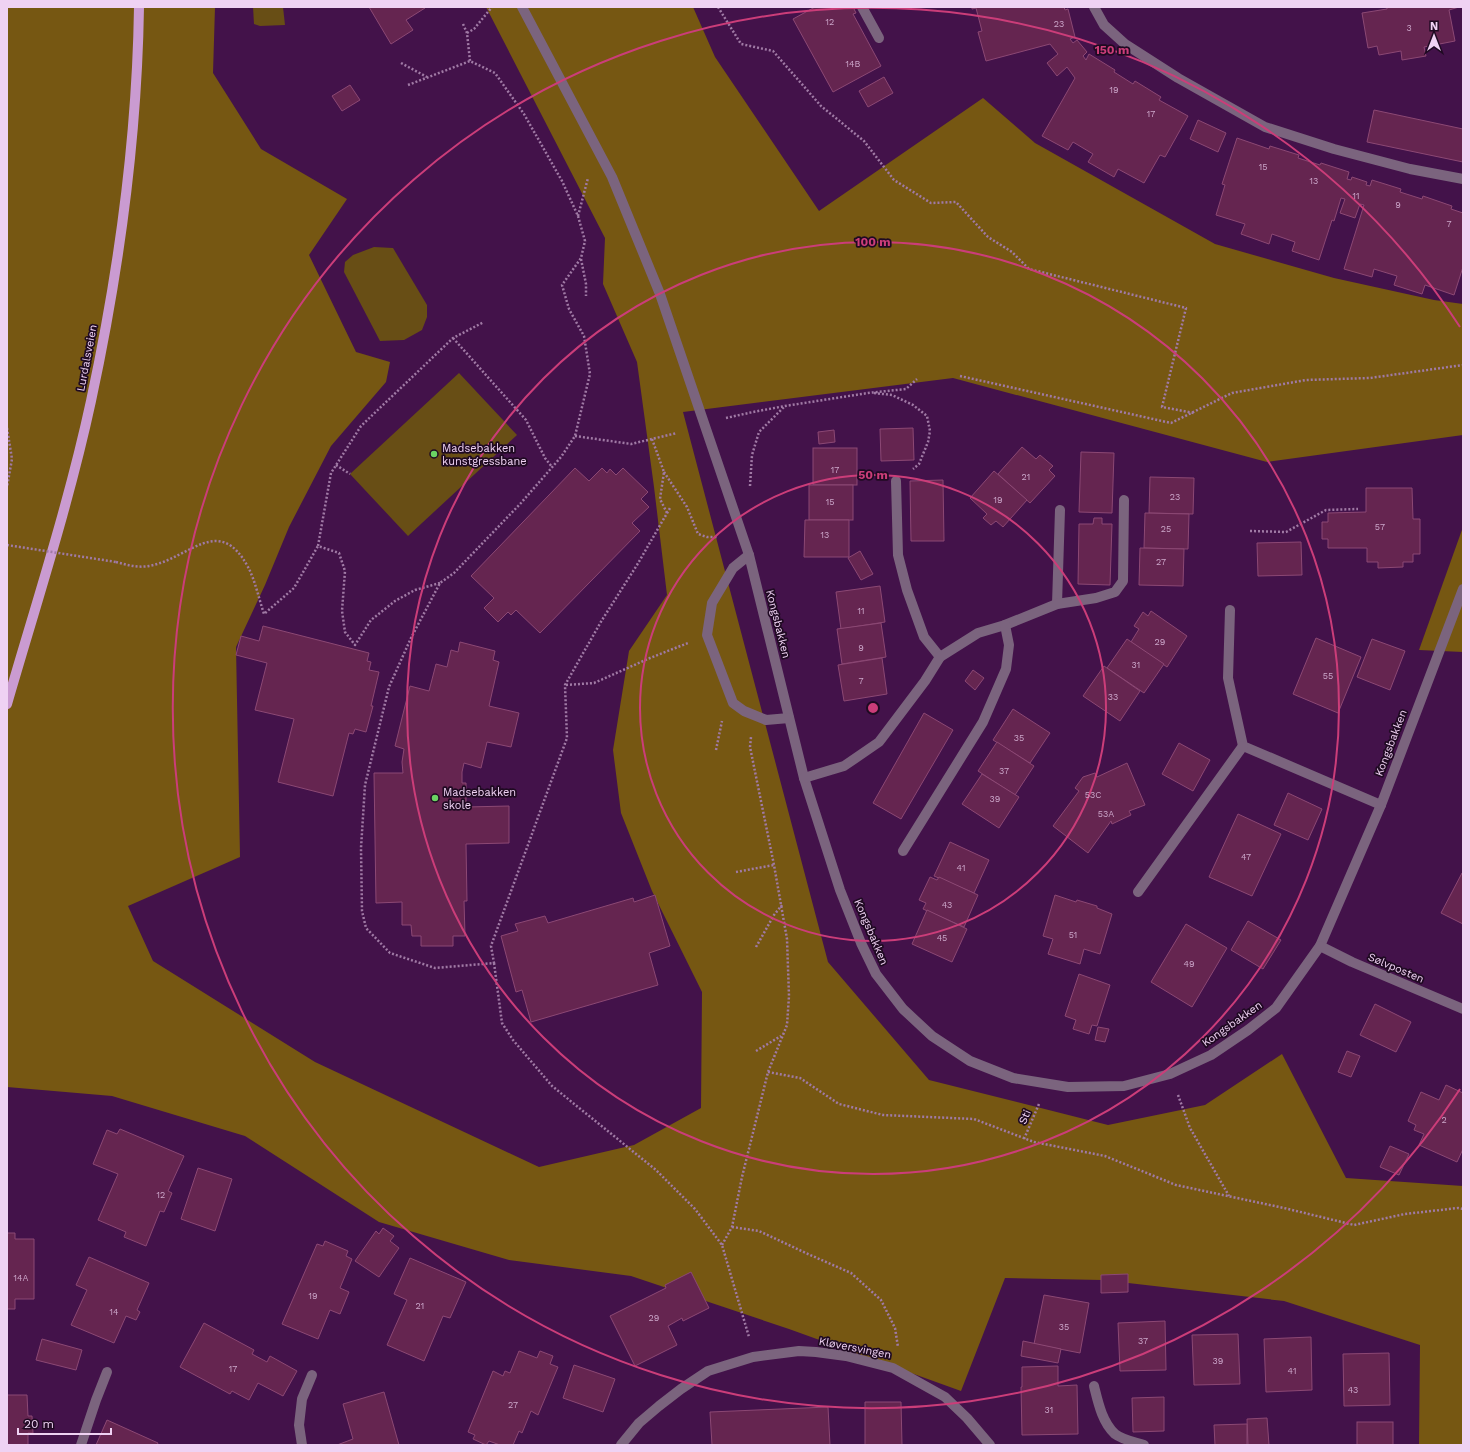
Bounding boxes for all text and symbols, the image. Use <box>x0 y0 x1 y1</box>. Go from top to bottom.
north arrow <box>1414 16 1454 56</box>
house number: 12 <box>826 17 834 27</box>
house number: 23 <box>1054 19 1064 29</box>
text: N <box>1430 20 1438 33</box>
house number: 3 <box>1406 23 1412 33</box>
text: 150 m <box>1095 43 1129 57</box>
house number: 14B <box>846 59 861 69</box>
house number: 19 <box>1109 85 1119 95</box>
house number: 17 <box>1147 109 1155 119</box>
house number: 15 <box>1259 162 1267 172</box>
house number: 13 <box>1310 176 1318 186</box>
house number: 11 <box>1352 191 1360 201</box>
house number: 9 <box>1395 200 1401 210</box>
house number: 7 <box>1446 219 1452 229</box>
text: 100 m <box>855 235 891 249</box>
street label: Lurdalsveien <box>74 323 100 393</box>
place label: Madsebakken kunstgressbane <box>442 442 527 468</box>
marker: Madsebakken kunstgressbane <box>429 449 439 459</box>
house number: 17 <box>831 465 839 475</box>
text: 50 m <box>858 468 888 482</box>
house number: 21 <box>1022 472 1030 482</box>
house number: 23 <box>1170 492 1180 502</box>
house number: 19 <box>993 495 1003 505</box>
house number: 15 <box>826 497 834 507</box>
house number: 57 <box>1375 522 1385 532</box>
house number: 25 <box>1161 524 1171 534</box>
house number: 13 <box>821 530 829 540</box>
house number: 27 <box>1156 557 1166 567</box>
street label: Kongsbakken <box>763 588 793 660</box>
house number: 11 <box>857 606 865 616</box>
house number: 29 <box>1155 637 1165 647</box>
house number: 9 <box>858 643 864 653</box>
house number: 31 <box>1132 660 1140 670</box>
house number: 55 <box>1323 671 1333 681</box>
house number: 7 <box>858 676 864 686</box>
house number: 33 <box>1108 692 1118 702</box>
centre of rings <box>866 701 880 715</box>
street label: Kongsbakken <box>1372 708 1410 778</box>
house number: 35 <box>1014 733 1024 743</box>
house number: 37 <box>999 766 1009 776</box>
place label: Madsebakken skole <box>443 786 516 812</box>
house number: 53C <box>1085 790 1101 800</box>
marker: Madsebakken skole <box>430 793 440 803</box>
house number: 39 <box>990 794 1000 804</box>
house number: 53A <box>1098 809 1114 819</box>
house number: 47 <box>1241 852 1251 862</box>
house number: 41 <box>957 863 965 873</box>
street label: Kongsbakken <box>851 897 891 967</box>
house number: 43 <box>942 900 952 910</box>
house number: 51 <box>1069 930 1077 940</box>
house number: 45 <box>937 933 947 943</box>
street label: Sølvposten <box>1366 950 1426 986</box>
house number: 49 <box>1183 959 1195 969</box>
street label: Kongsbakken <box>1199 998 1265 1050</box>
street label: Sti <box>1016 1108 1034 1126</box>
house number: 2 <box>1441 1115 1447 1125</box>
house number: 12 <box>157 1190 165 1200</box>
house number: 14A <box>14 1273 29 1283</box>
house number: 19 <box>308 1291 318 1301</box>
house number: 21 <box>416 1301 424 1311</box>
house number: 14 <box>109 1307 119 1317</box>
house number: 29 <box>649 1313 659 1323</box>
house number: 35 <box>1059 1322 1069 1332</box>
street label: Kløversvingen <box>818 1335 892 1361</box>
house number: 37 <box>1138 1336 1148 1346</box>
house number: 39 <box>1213 1356 1223 1366</box>
house number: 17 <box>229 1364 237 1374</box>
house number: 41 <box>1288 1366 1296 1376</box>
house number: 43 <box>1348 1385 1358 1395</box>
house number: 27 <box>508 1400 518 1410</box>
house number: 31 <box>1045 1405 1053 1415</box>
scale bar <box>18 1410 111 1436</box>
text: 20 m <box>24 1417 54 1431</box>

